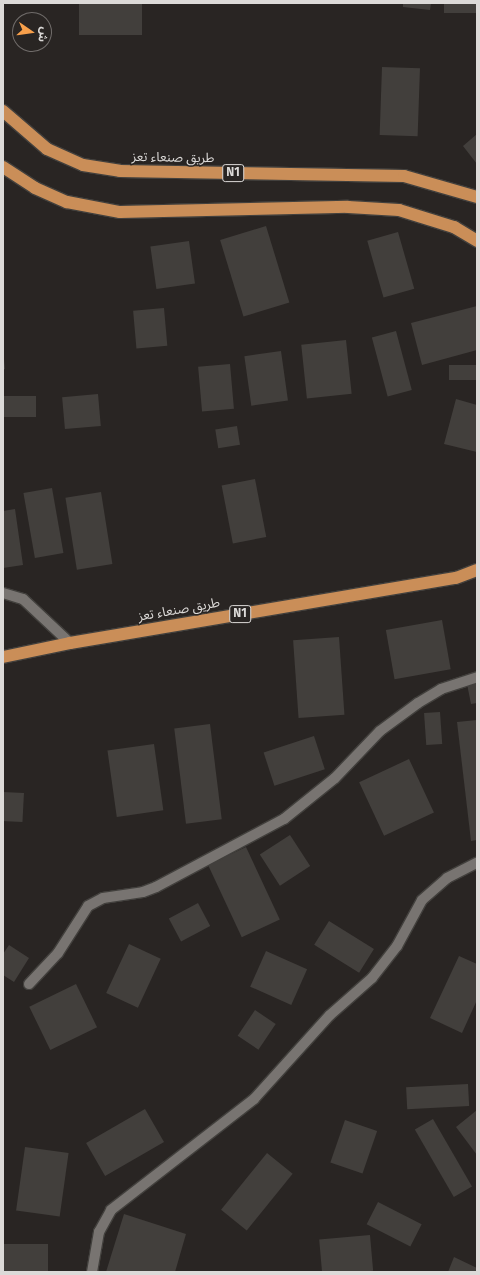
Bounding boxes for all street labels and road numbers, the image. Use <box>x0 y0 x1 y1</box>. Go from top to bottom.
street label: طريق صنعاء تعز <box>131 149 215 167</box>
road number: N1 <box>222 163 244 183</box>
street label: طريق صنعاء تعز <box>137 595 221 625</box>
road number: N1 <box>229 604 251 624</box>

